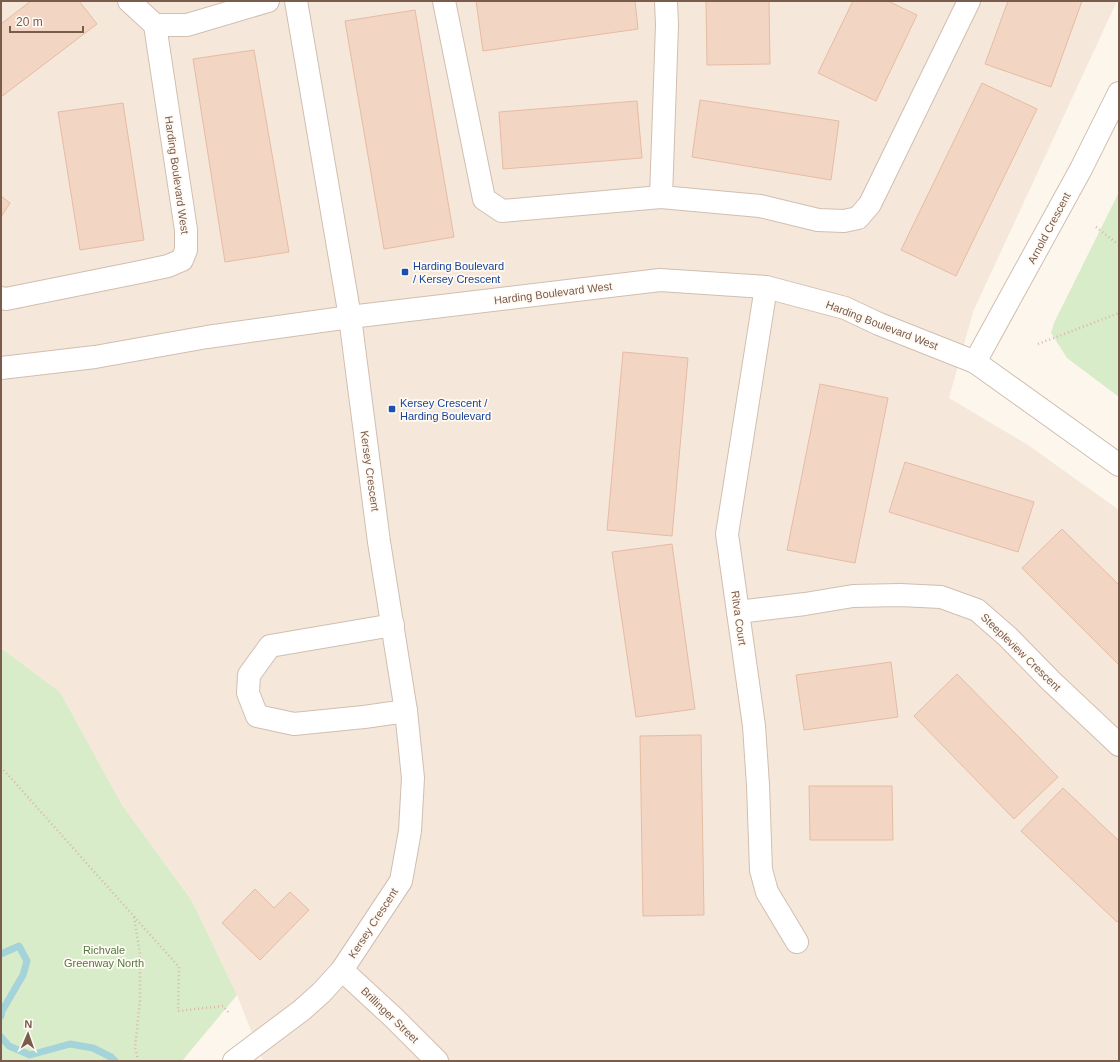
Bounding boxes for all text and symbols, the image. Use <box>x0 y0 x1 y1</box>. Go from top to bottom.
scale bar <box>10 8 83 34</box>
text: 20 m <box>16 15 43 29</box>
street label: Harding Boulevard West <box>163 115 191 235</box>
street label: Arnold Crescent <box>1025 190 1073 266</box>
place label: Harding Boulevard / Kersey Crescent <box>413 260 504 285</box>
marker: Harding Boulevard / Kersey Crescent <box>400 267 410 277</box>
street label: Harding Boulevard West <box>493 280 613 306</box>
street label: Harding Boulevard West <box>824 298 940 352</box>
place label: Kersey Crescent / Harding Boulevard <box>400 397 491 422</box>
marker: Kersey Crescent / Harding Boulevard <box>387 404 397 414</box>
street label: Kersey Crescent <box>358 430 382 512</box>
street label: Ritva Court <box>729 590 749 646</box>
street label: Steepleview Crescent <box>979 611 1063 693</box>
street label: Kersey Crescent <box>346 886 400 960</box>
park label: Richvale Greenway North <box>64 944 144 969</box>
street label: Brillinger Street <box>359 985 421 1045</box>
north arrow <box>8 1014 48 1054</box>
text: N <box>24 1018 33 1030</box>

